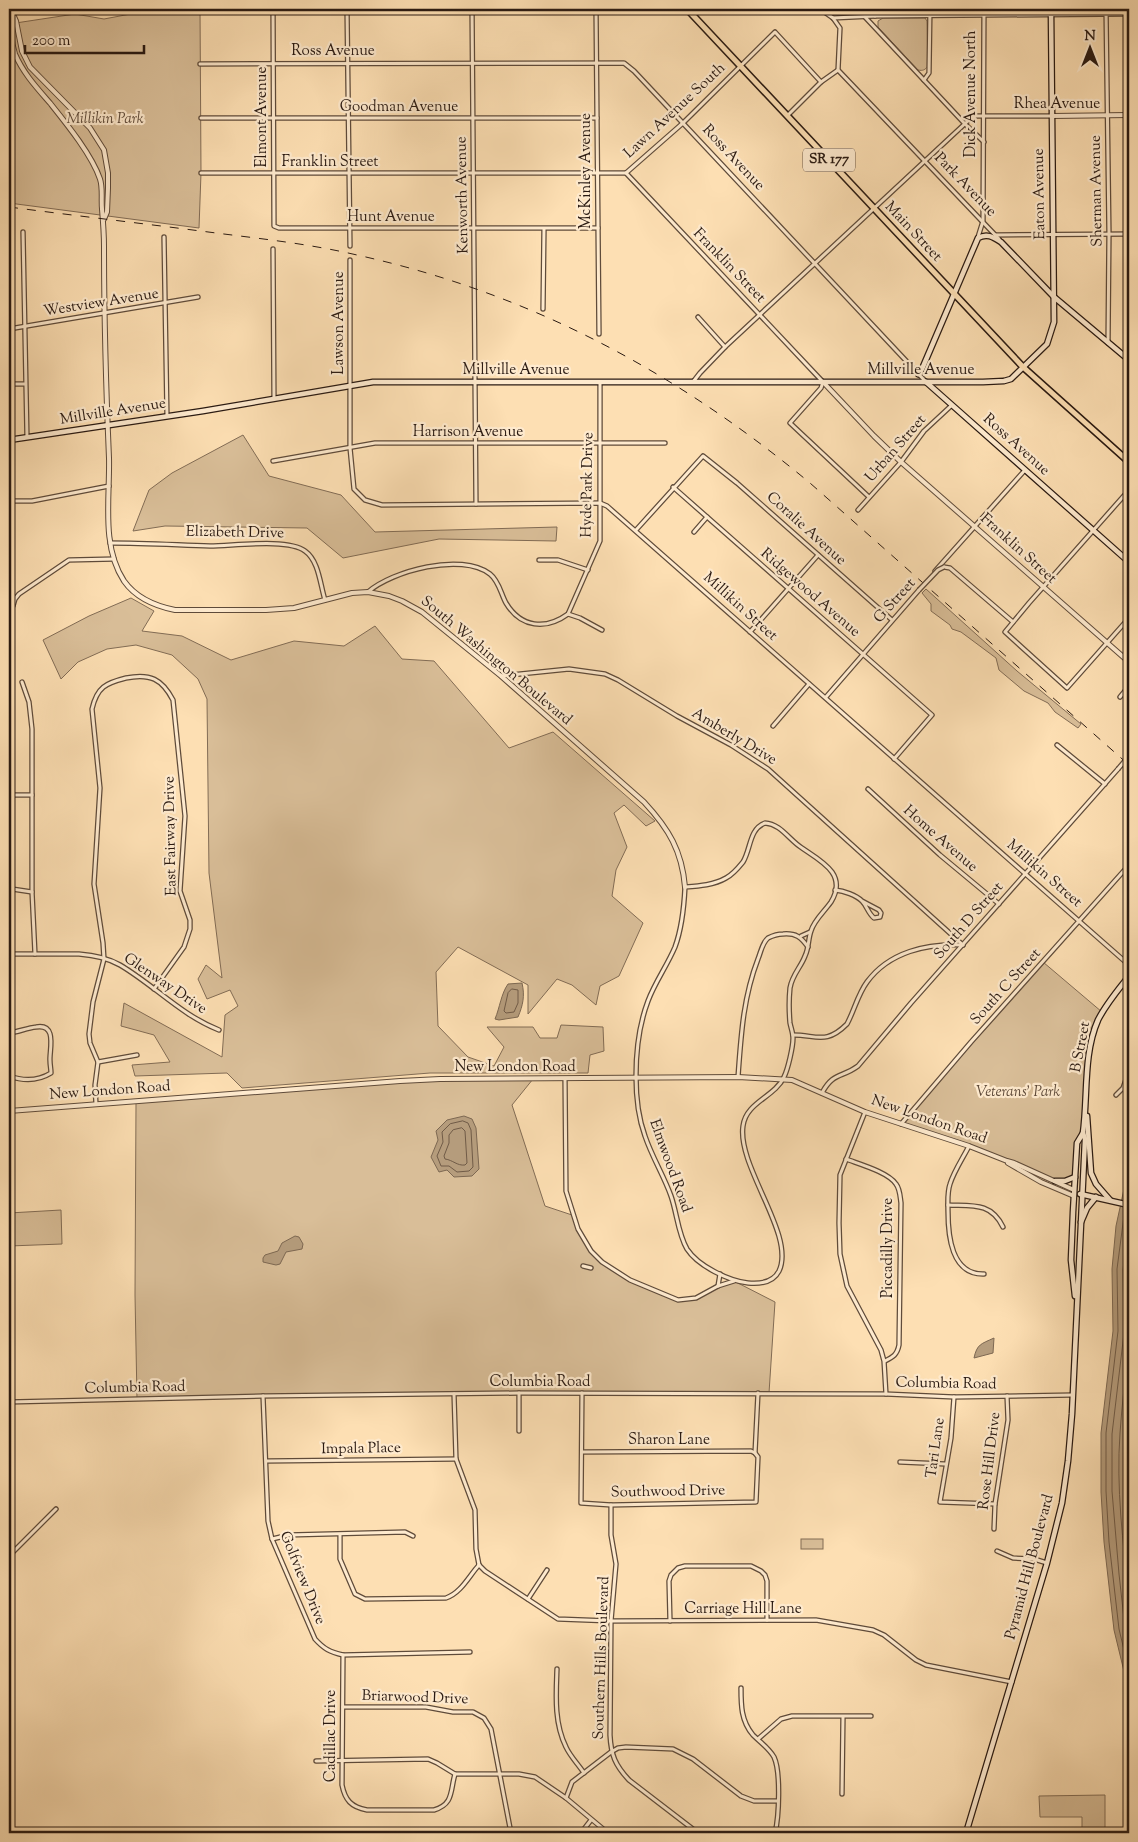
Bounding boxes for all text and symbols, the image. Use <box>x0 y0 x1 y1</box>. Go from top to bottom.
scale bar <box>25 22 144 54</box>
north arrow <box>1066 22 1116 72</box>
text: N <box>1084 27 1096 47</box>
street label: Dick Avenue North <box>961 30 982 157</box>
text: 200 m <box>32 31 71 52</box>
street label: Ross Avenue <box>291 41 375 62</box>
street label: Lawn Avenue South <box>620 58 731 164</box>
street label: Elmont Avenue <box>252 67 273 167</box>
street label: Rhea Avenue <box>1014 94 1100 115</box>
street label: Goodman Avenue <box>340 97 458 118</box>
park label: Millikin Park <box>66 109 144 130</box>
street label: McKinley Avenue <box>576 113 597 229</box>
street label: Ross Avenue <box>697 120 769 196</box>
street label: Sherman Avenue <box>1086 135 1108 247</box>
street label: Kenworth Avenue <box>451 136 475 254</box>
road number: SR 177 <box>803 148 855 172</box>
street label: Park Avenue <box>929 148 1001 222</box>
street label: Eaton Avenue <box>1029 148 1051 240</box>
street label: Franklin Street <box>282 152 378 173</box>
street label: Main Street <box>879 197 947 267</box>
street label: Hunt Avenue <box>347 207 435 228</box>
street label: Franklin Street <box>688 224 770 308</box>
street label: Lawson Avenue <box>329 271 350 375</box>
street label: Westview Avenue <box>42 284 160 322</box>
street label: Millville Avenue <box>463 360 569 381</box>
street label: Millville Avenue <box>868 360 974 381</box>
street label: Millville Avenue <box>59 393 167 431</box>
street label: Ross Avenue <box>978 409 1054 481</box>
street label: Urban Street <box>861 411 931 487</box>
street label: Harrison Avenue <box>413 422 523 443</box>
street label: Hyde Park Drive <box>577 432 599 538</box>
street label: Coralie Avenue <box>761 487 851 571</box>
street label: Franklin Street <box>975 509 1061 589</box>
street label: Elizabeth Drive <box>186 522 284 544</box>
street label: Ridgewood Avenue <box>755 544 865 642</box>
street label: Millikin Street <box>698 568 782 646</box>
street label: G Street <box>869 574 921 628</box>
street label: South Washington Boulevard <box>416 591 577 731</box>
street label: Amberly Drive <box>687 703 781 771</box>
street label: East Fairway Drive <box>159 776 183 896</box>
street label: Home Avenue <box>898 801 982 877</box>
street label: Millikin Street <box>1002 835 1086 913</box>
street label: South D Street <box>929 878 1009 964</box>
street label: South C Street <box>966 944 1046 1030</box>
street label: Glenway Drive <box>119 948 211 1020</box>
street label: B Street <box>1066 1020 1096 1074</box>
street label: New London Road <box>454 1057 576 1078</box>
street label: New London Road <box>49 1076 172 1106</box>
park label: Veterans’ Park <box>976 1082 1060 1103</box>
street label: New London Road <box>868 1090 990 1150</box>
street label: Elmwood Road <box>643 1116 697 1216</box>
street label: Piccadilly Drive <box>878 1198 899 1298</box>
street label: Columbia Road <box>489 1372 591 1393</box>
street label: Columbia Road <box>895 1373 997 1395</box>
street label: Columbia Road <box>84 1377 186 1399</box>
street label: Rose Hill Drive <box>974 1411 1006 1511</box>
street label: Tari Lane <box>921 1416 951 1480</box>
street label: Sharon Lane <box>628 1430 710 1451</box>
street label: Impala Place <box>321 1438 401 1460</box>
street label: Southwood Drive <box>611 1481 725 1503</box>
street label: Pyramid Hill Boulevard <box>1000 1491 1060 1642</box>
street label: Golfview Drive <box>274 1528 330 1628</box>
street label: Southern Hills Boulevard <box>589 1575 615 1740</box>
street label: Carriage Hill Lane <box>684 1599 802 1620</box>
street label: Briarwood Drive <box>361 1686 469 1710</box>
street label: Cadillac Drive <box>321 1690 342 1782</box>

